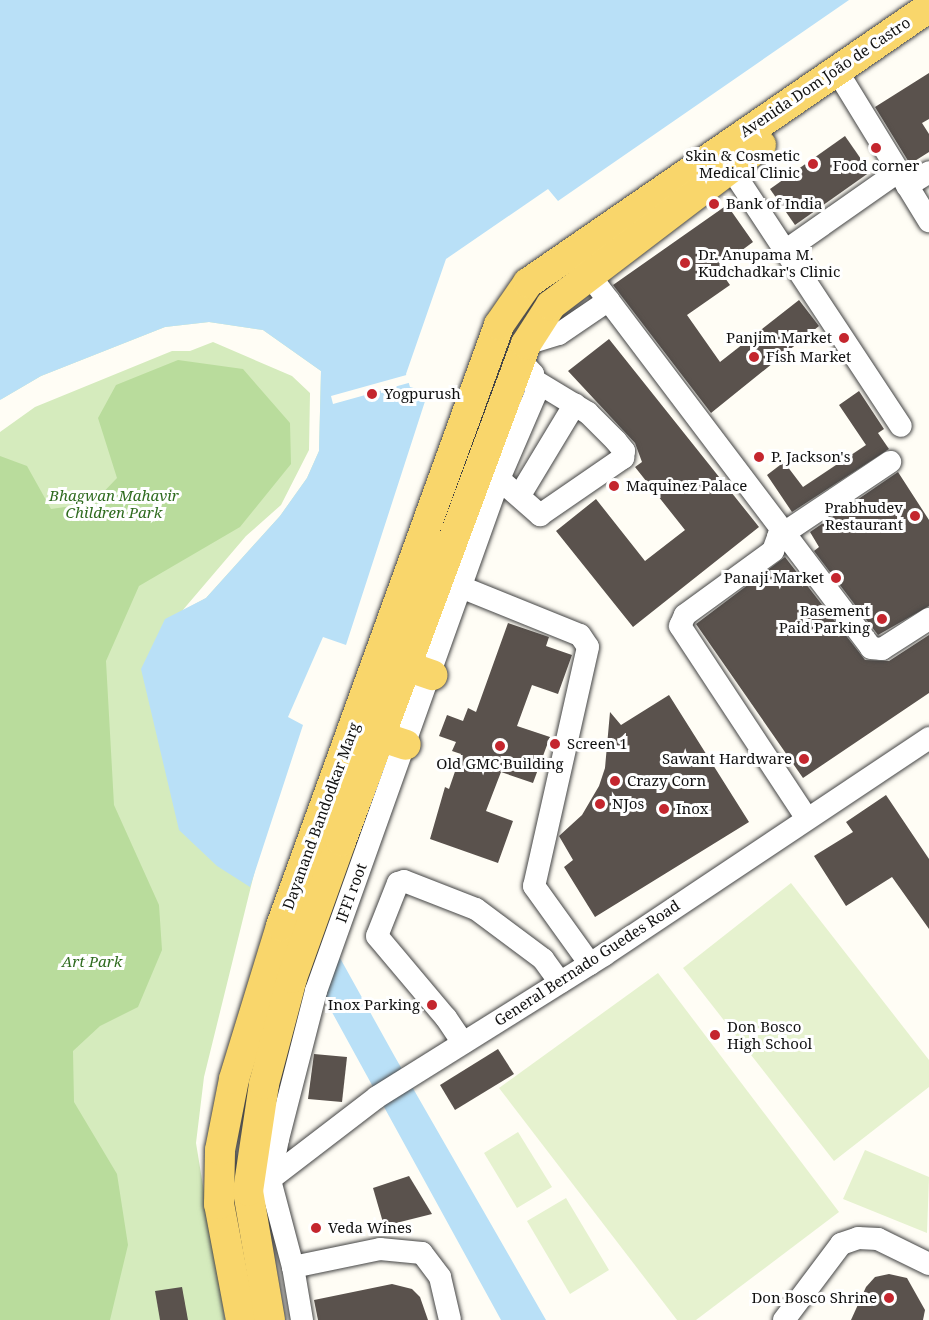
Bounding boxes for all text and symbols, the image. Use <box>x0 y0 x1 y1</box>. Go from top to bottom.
street label: Avenida Dom João de Castro <box>736 13 914 141</box>
marker: Food corner <box>869 141 883 155</box>
place label: Skin & Cosmetic Medical Clinic <box>685 146 800 181</box>
marker: Skin & Cosmetic Medical Clinic <box>804 155 822 173</box>
place label: Food corner <box>833 157 919 175</box>
place label: Bank of India <box>726 195 822 213</box>
marker: Bank of India <box>707 197 721 211</box>
place label: Dr. Anupama M. Kudchadkar's Clinic <box>698 245 840 280</box>
marker: Dr. Anupama M. Kudchadkar's Clinic <box>676 254 694 272</box>
place label: Panjim Market <box>726 329 832 347</box>
marker: Panjim Market <box>837 331 851 345</box>
place label: Fish Market <box>766 348 851 366</box>
marker: Fish Market <box>747 350 761 364</box>
place label: Yogpurush <box>384 385 461 403</box>
marker: Yogpurush <box>365 387 379 401</box>
place label: P. Jackson's <box>771 448 850 466</box>
marker: P. Jackson's <box>752 450 766 464</box>
place label: Maquinez Palace <box>626 477 747 495</box>
marker: Maquinez Palace <box>607 479 621 493</box>
park label: Bhagwan Mahavir Children Park <box>49 486 179 521</box>
place label: Prabhudev Restaurant <box>825 498 903 533</box>
marker: Prabhudev Restaurant <box>908 509 922 523</box>
place label: Panaji Market <box>724 569 824 587</box>
marker: Panaji Market <box>829 571 843 585</box>
place label: Basement Paid Parking <box>779 601 870 636</box>
marker: Basement Paid Parking <box>875 612 889 626</box>
street label: Dayanand Bandodkar Marg <box>279 720 363 912</box>
place label: Screen 1 <box>567 735 628 753</box>
marker: Screen 1 <box>548 737 562 751</box>
marker: Old GMC Building <box>493 739 507 753</box>
place label: Sawant Hardware <box>662 750 792 768</box>
marker: Sawant Hardware <box>797 752 811 766</box>
place label: Old GMC Building <box>436 755 564 773</box>
place label: Crazy Corn <box>627 772 706 790</box>
marker: Crazy Corn <box>608 774 622 788</box>
place label: NJos <box>612 795 644 813</box>
marker: NJos <box>593 797 607 811</box>
place label: Inox <box>676 800 709 818</box>
marker: Inox <box>657 802 671 816</box>
street label: IFFI root <box>332 861 370 925</box>
street label: General Bernado Guedes Road <box>491 896 683 1030</box>
park label: Art Park <box>62 953 122 971</box>
place label: Inox Parking <box>328 996 420 1014</box>
marker: Inox Parking <box>425 998 439 1012</box>
place label: Don Bosco High School <box>727 1017 812 1052</box>
marker: Don Bosco High School <box>708 1028 722 1042</box>
place label: Veda Wines <box>328 1219 412 1237</box>
marker: Veda Wines <box>309 1221 323 1235</box>
place label: Don Bosco Shrine <box>751 1289 877 1307</box>
marker: Don Bosco Shrine <box>882 1291 896 1305</box>

